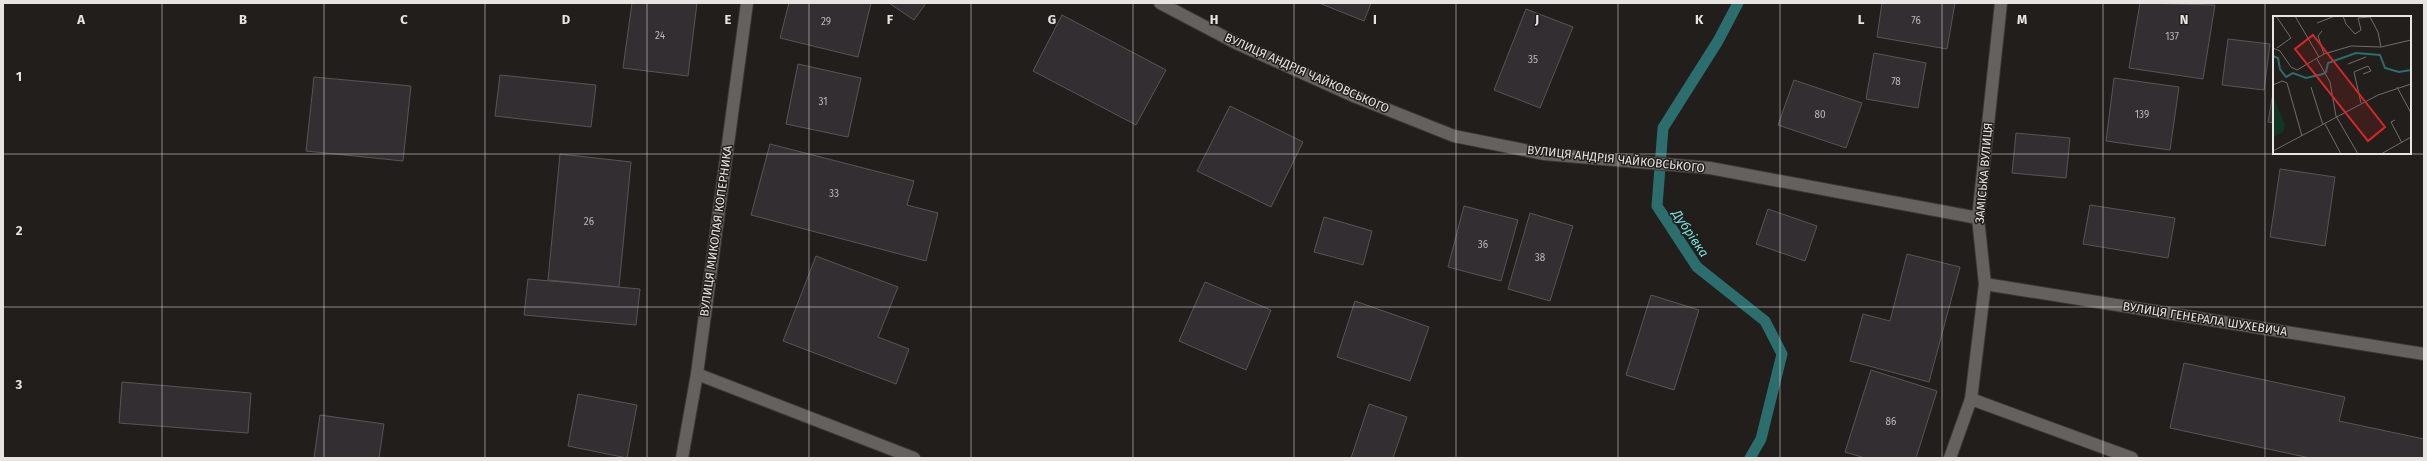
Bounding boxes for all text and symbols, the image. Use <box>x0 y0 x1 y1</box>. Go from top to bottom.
text: A <box>76 12 85 27</box>
text: B <box>239 12 247 27</box>
text: C <box>400 12 408 27</box>
text: D <box>562 12 571 27</box>
text: E <box>725 12 732 27</box>
text: F <box>887 12 894 27</box>
text: G <box>1048 12 1056 27</box>
text: H <box>1210 12 1218 27</box>
text: I <box>1373 12 1377 27</box>
text: J <box>1534 12 1539 27</box>
text: K <box>1695 12 1704 27</box>
text: L <box>1858 12 1865 27</box>
text: M <box>2017 12 2027 27</box>
text: N <box>2180 12 2188 27</box>
house number: 76 <box>1911 15 1921 27</box>
house number: 29 <box>821 16 831 28</box>
inset map <box>2273 16 2411 154</box>
street label: ВУЛИЦЯ АНДРІЯ ЧАЙКОВСЬКОГО <box>1223 29 1392 116</box>
house number: 24 <box>655 30 666 42</box>
house number: 137 <box>2165 31 2179 43</box>
house number: 35 <box>1528 54 1538 66</box>
text: 1 <box>16 69 22 84</box>
house number: 78 <box>1891 76 1901 88</box>
house number: 31 <box>818 96 828 108</box>
house number: 80 <box>1814 109 1826 121</box>
house number: 139 <box>2135 109 2149 121</box>
street label: ЗАМІСЬКА ВУЛИЦЯ <box>1973 122 1995 224</box>
street label: ВУЛИЦЯ АНДРІЯ ЧАЙКОВСЬКОГО <box>1527 142 1706 175</box>
street label: ВУЛИЦЯ МИКОЛАЯ КОПЕРНИКА <box>697 145 735 317</box>
house number: 33 <box>829 188 839 200</box>
water label: Дубрівка <box>1669 206 1712 260</box>
house number: 26 <box>584 216 594 228</box>
text: 2 <box>16 223 23 238</box>
house number: 36 <box>1478 239 1488 251</box>
house number: 38 <box>1535 252 1546 264</box>
street label: ВУЛИЦЯ ГЕНЕРАЛА ШУХЕВИЧА <box>2122 299 2288 339</box>
text: 3 <box>15 377 23 392</box>
house number: 86 <box>1886 416 1896 428</box>

